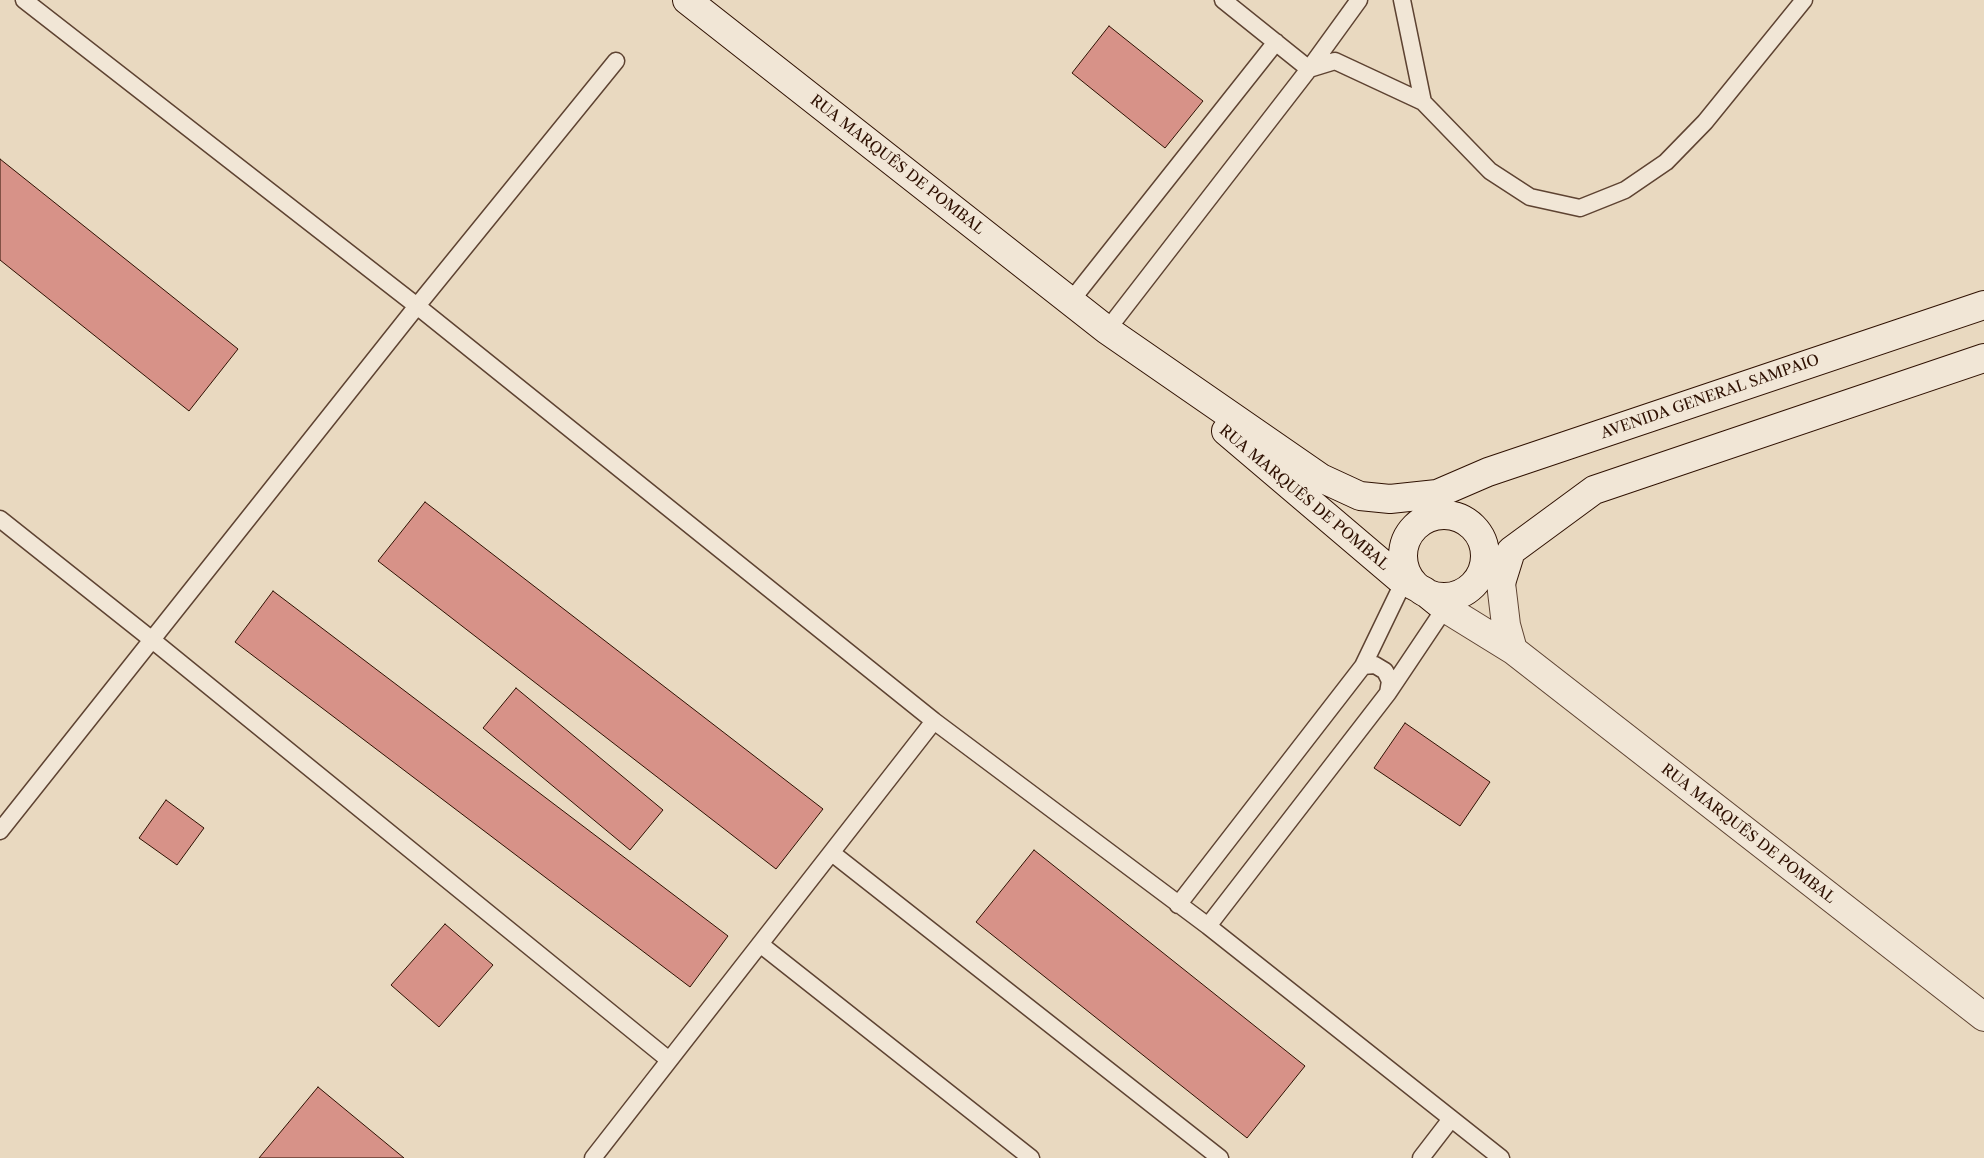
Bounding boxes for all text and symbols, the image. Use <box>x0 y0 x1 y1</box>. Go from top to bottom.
street label: RUA MARQUÊS DE POMBAL <box>806 91 988 239</box>
street label: AVENIDA GENERAL SAMPAIO <box>1598 351 1822 443</box>
street label: RUA MARQUÊS DE POMBAL <box>1215 422 1393 574</box>
street label: RUA MARQUÊS DE POMBAL <box>1657 760 1839 908</box>

